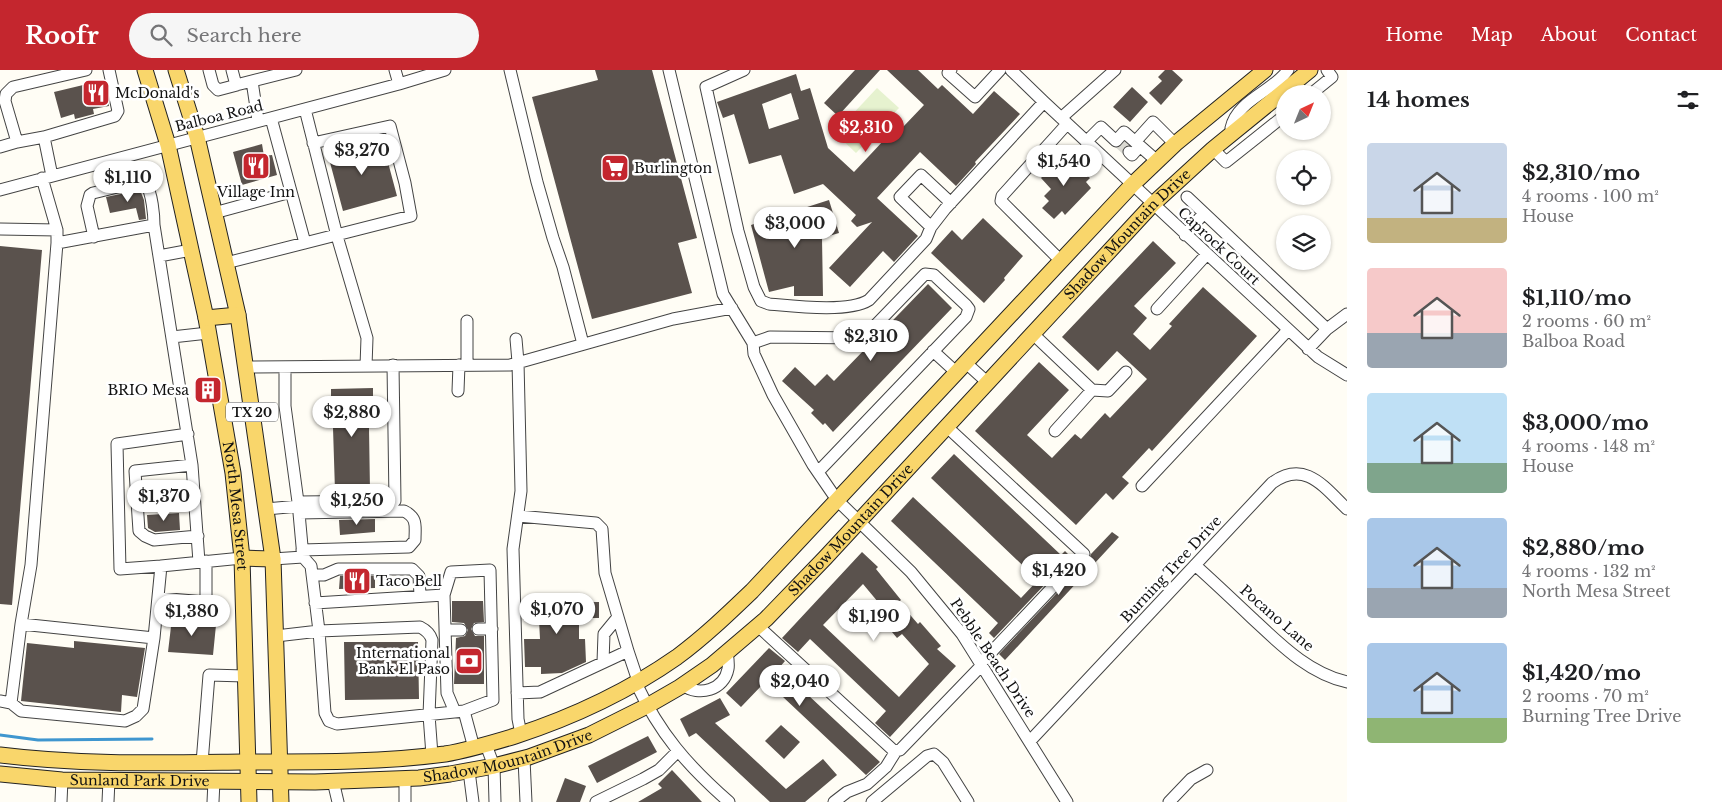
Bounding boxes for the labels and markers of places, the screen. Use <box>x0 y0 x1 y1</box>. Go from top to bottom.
restaurant icon: McDonald's <box>81 78 111 108</box>
place label: McDonald's <box>115 84 200 102</box>
pin: $2,310 <box>825 111 907 153</box>
pin: $3,270 <box>321 134 403 176</box>
pin: $1,540 <box>1023 144 1105 187</box>
restaurant icon: Village Inn <box>241 151 271 181</box>
supermarket icon: Burlington <box>600 153 630 183</box>
place label: Burlington <box>634 159 713 177</box>
pin: $1,110 <box>87 160 169 203</box>
place label: Village Inn <box>216 183 295 201</box>
pin: $3,000 <box>754 206 836 249</box>
pin: $2,310 <box>830 320 912 362</box>
building icon: BRIO Mesa <box>193 375 223 405</box>
place label: BRIO Mesa <box>107 381 189 399</box>
pin: $2,880 <box>311 396 393 438</box>
pin: $1,370 <box>123 480 205 522</box>
pin: $1,250 <box>316 484 398 526</box>
pin: $1,420 <box>1018 554 1100 596</box>
restaurant icon: Taco Bell <box>342 566 372 596</box>
place label: Taco Bell <box>376 572 443 590</box>
pin: $1,070 <box>516 592 598 635</box>
pin: $1,380 <box>151 594 233 637</box>
pin: $1,190 <box>833 600 915 642</box>
place label: International Bank El Paso <box>356 644 450 678</box>
bank icon: International Bank El Paso <box>454 646 484 676</box>
pin: $2,040 <box>759 664 841 707</box>

